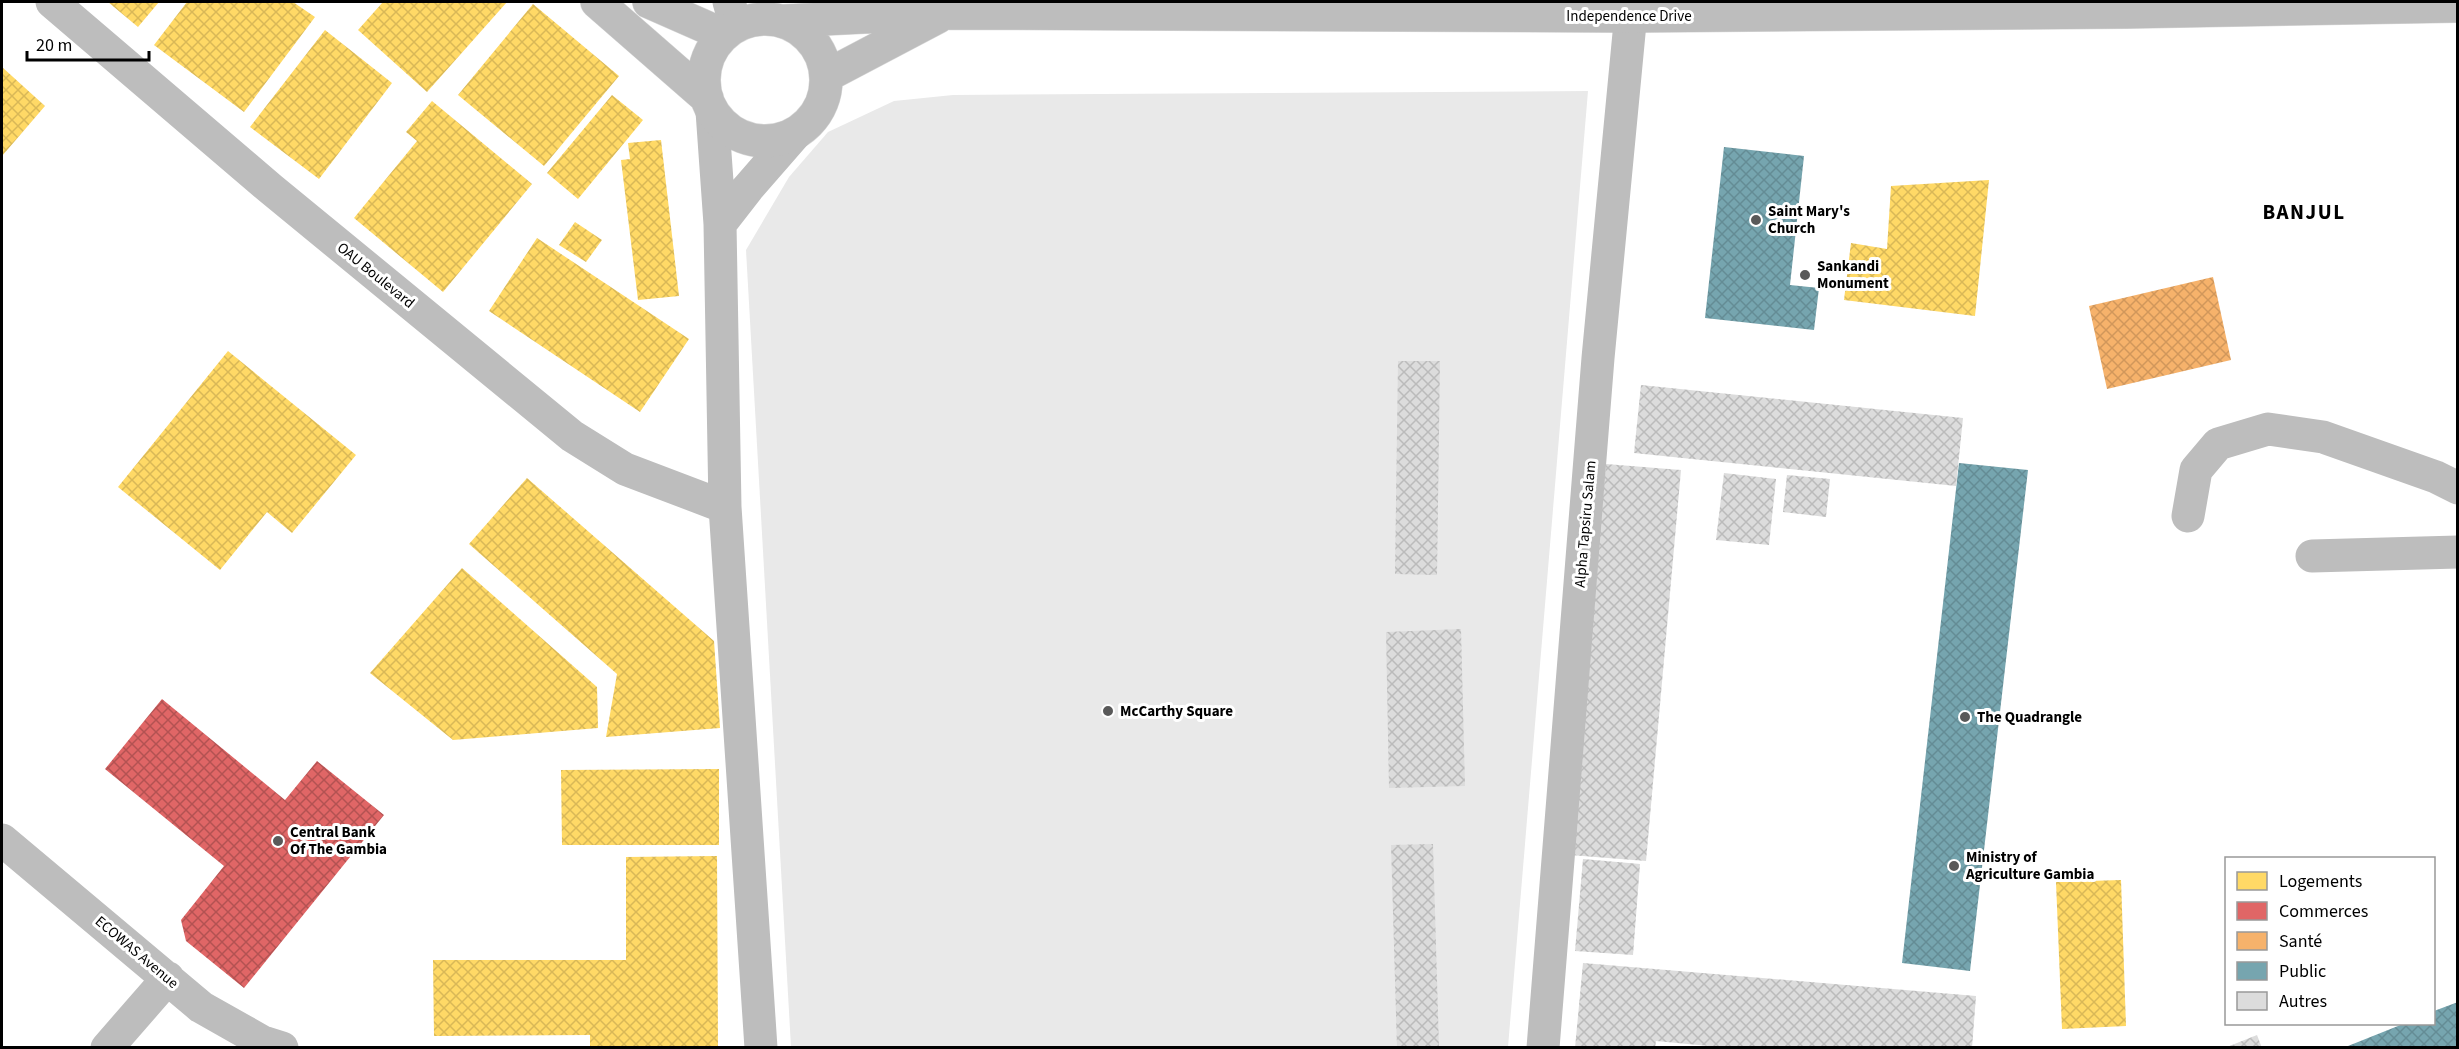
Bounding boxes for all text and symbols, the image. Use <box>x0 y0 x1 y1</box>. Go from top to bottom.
street label: Independence Drive <box>1566 6 1692 27</box>
scale bar <box>27 24 148 62</box>
text: 20 m <box>36 33 72 58</box>
district label: BANJUL <box>2262 197 2346 227</box>
place label: Saint Mary's Church <box>1768 201 1850 239</box>
marker: Saint Mary's Church <box>1749 213 1763 227</box>
street label: OAU Boulevard <box>332 237 419 313</box>
place label: Sankandi Monument <box>1817 256 1889 294</box>
marker: Sankandi Monument <box>1798 268 1812 282</box>
street label: Alpha Tapsiru Salam <box>1569 460 1602 588</box>
place label: McCarthy Square <box>1120 701 1233 722</box>
marker: McCarthy Square <box>1101 704 1115 718</box>
place label: The Quadrangle <box>1977 707 2082 728</box>
marker: The Quadrangle <box>1958 710 1972 724</box>
place label: Central Bank Of The Gambia <box>290 822 387 860</box>
marker: Central Bank Of The Gambia <box>271 834 285 848</box>
place label: Ministry of Agriculture Gambia <box>1965 847 2094 885</box>
legend <box>2225 857 2435 1025</box>
marker: Ministry of Agriculture Gambia <box>1947 859 1961 873</box>
text: Logements <box>2279 869 2362 894</box>
text: Commerces <box>2279 899 2368 924</box>
street label: ECOWAS Avenue <box>90 911 183 994</box>
text: Santé <box>2279 929 2322 954</box>
text: Public <box>2279 959 2326 984</box>
text: Autres <box>2279 989 2327 1014</box>

